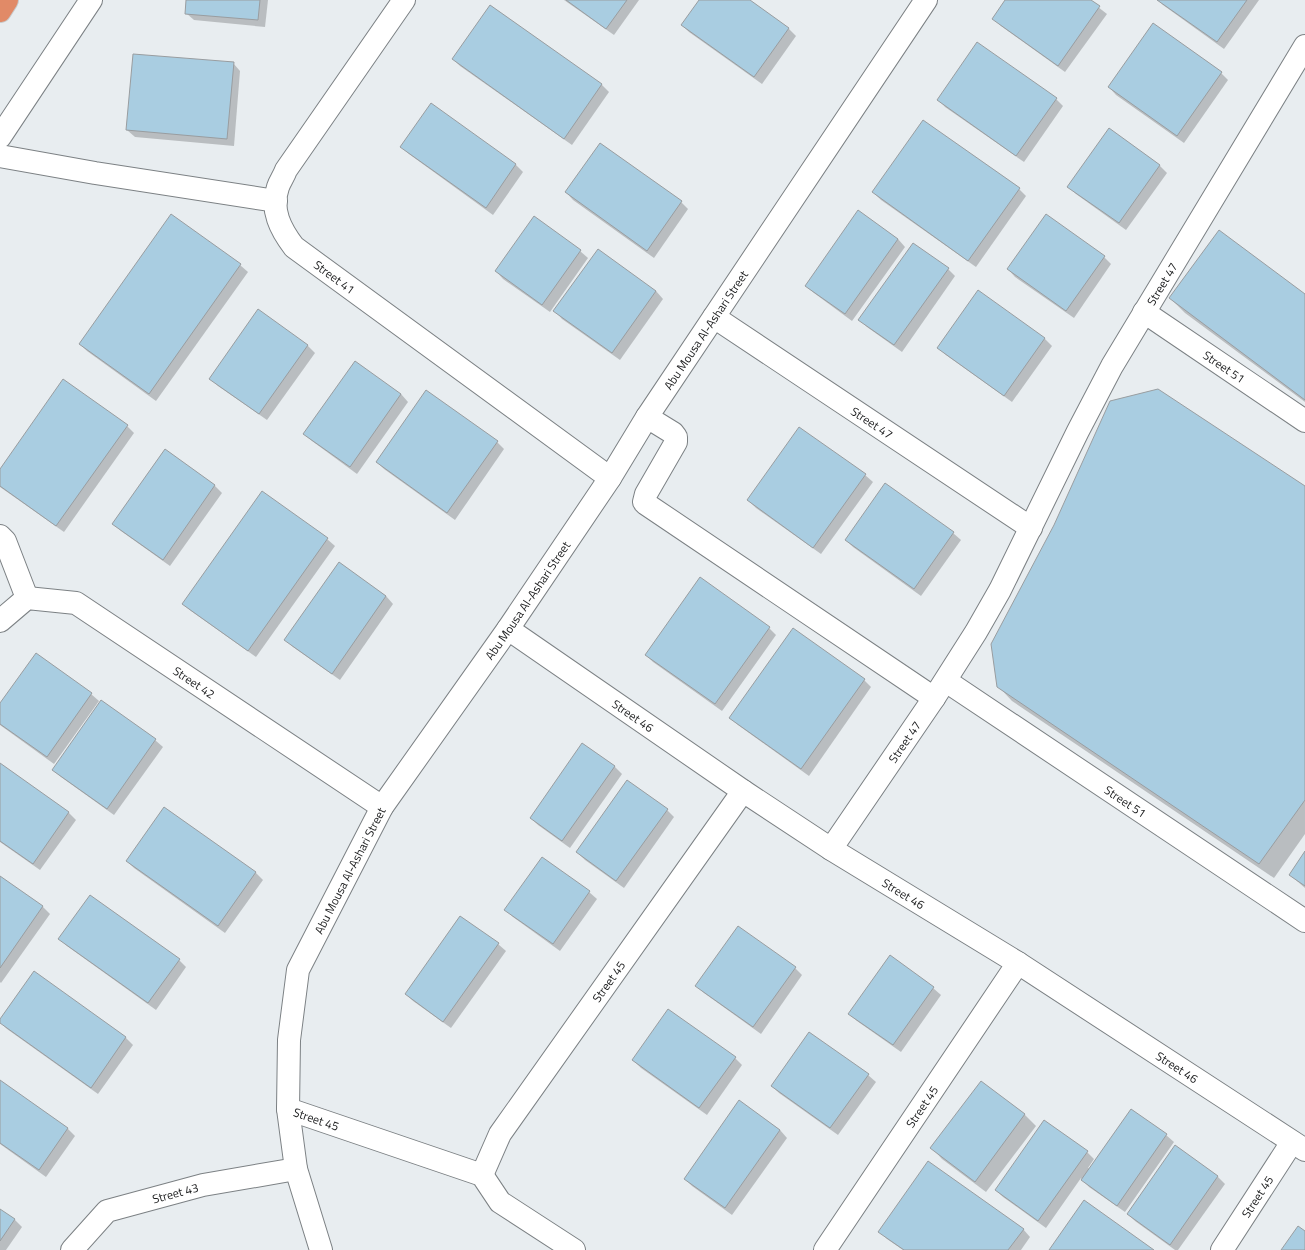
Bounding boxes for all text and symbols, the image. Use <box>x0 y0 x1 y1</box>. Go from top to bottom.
street label: Street 41 <box>310 255 359 298</box>
street label: Street 47 <box>1141 259 1182 309</box>
street label: Abu Mousa Al-Ashari Street <box>659 265 753 393</box>
street label: Street 51 <box>1199 345 1249 387</box>
street label: Street 47 <box>847 401 897 443</box>
street label: Abu Mousa Al-Ashari Street <box>480 536 575 663</box>
street label: Street 42 <box>170 661 219 703</box>
street label: Street 46 <box>608 694 658 737</box>
street label: Street 47 <box>883 717 925 766</box>
street label: Street 51 <box>1101 780 1150 822</box>
street label: Abu Mousa Al-Ashari Street <box>309 803 390 937</box>
street label: Street 46 <box>879 873 929 914</box>
street label: Street 45 <box>587 956 630 1006</box>
street label: Street 46 <box>1152 1046 1202 1088</box>
street label: Street 45 <box>901 1081 943 1131</box>
street label: Street 45 <box>291 1102 342 1135</box>
street label: Street 45 <box>1236 1171 1278 1221</box>
street label: Street 43 <box>150 1177 200 1208</box>

